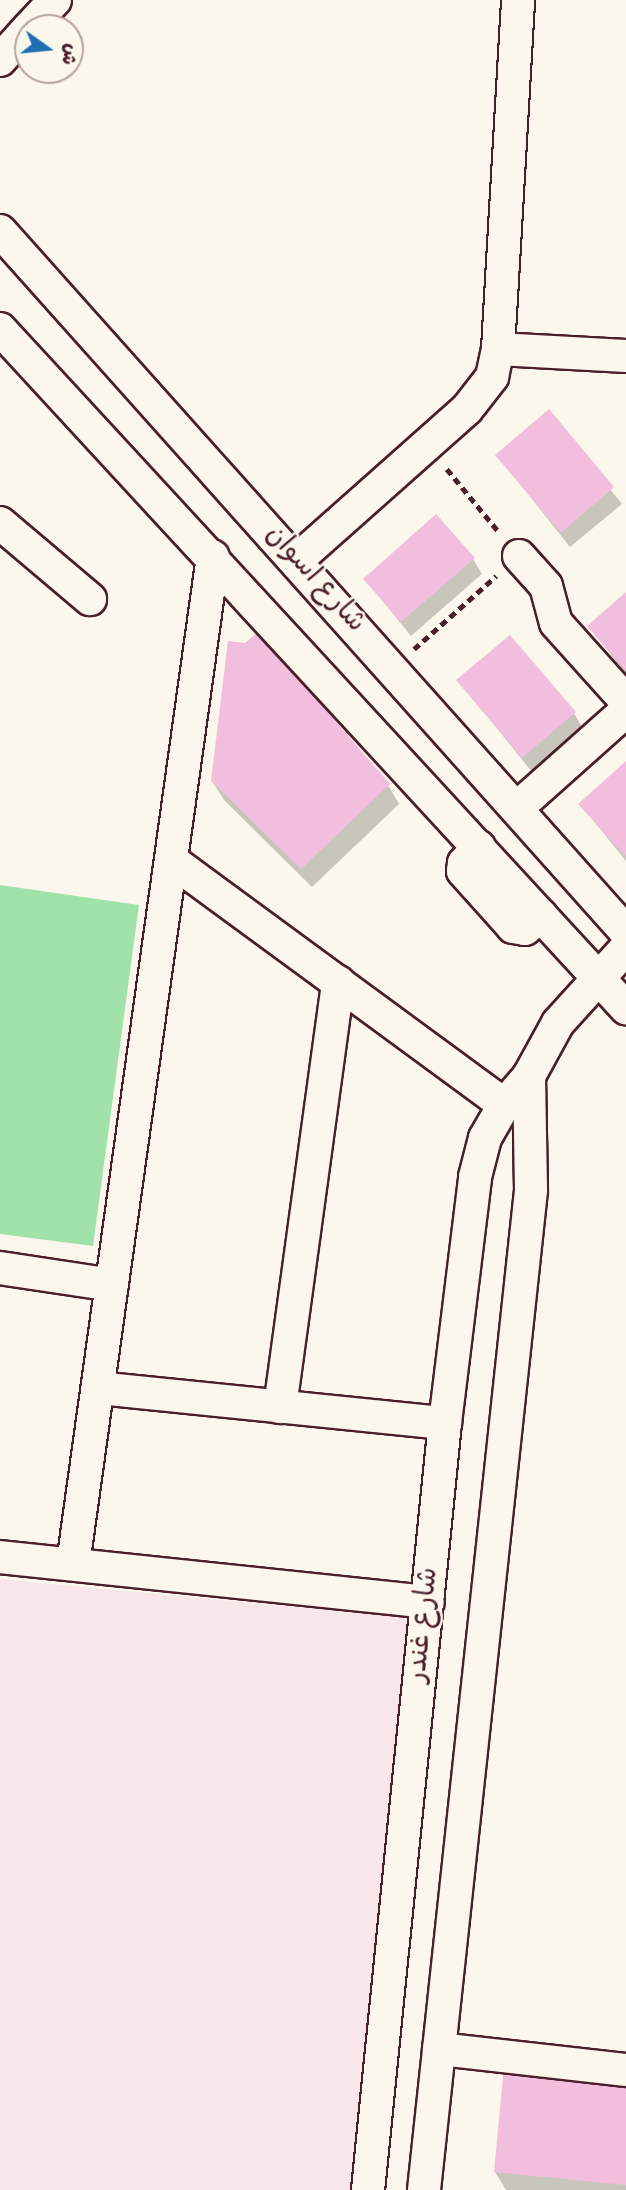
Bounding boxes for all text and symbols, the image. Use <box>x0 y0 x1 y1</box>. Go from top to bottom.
north arrow <box>14 14 84 84</box>
text: ش <box>52 40 84 68</box>
street label: شارع اسوان <box>257 519 371 641</box>
street label: شارع غندر <box>402 1566 448 1684</box>

